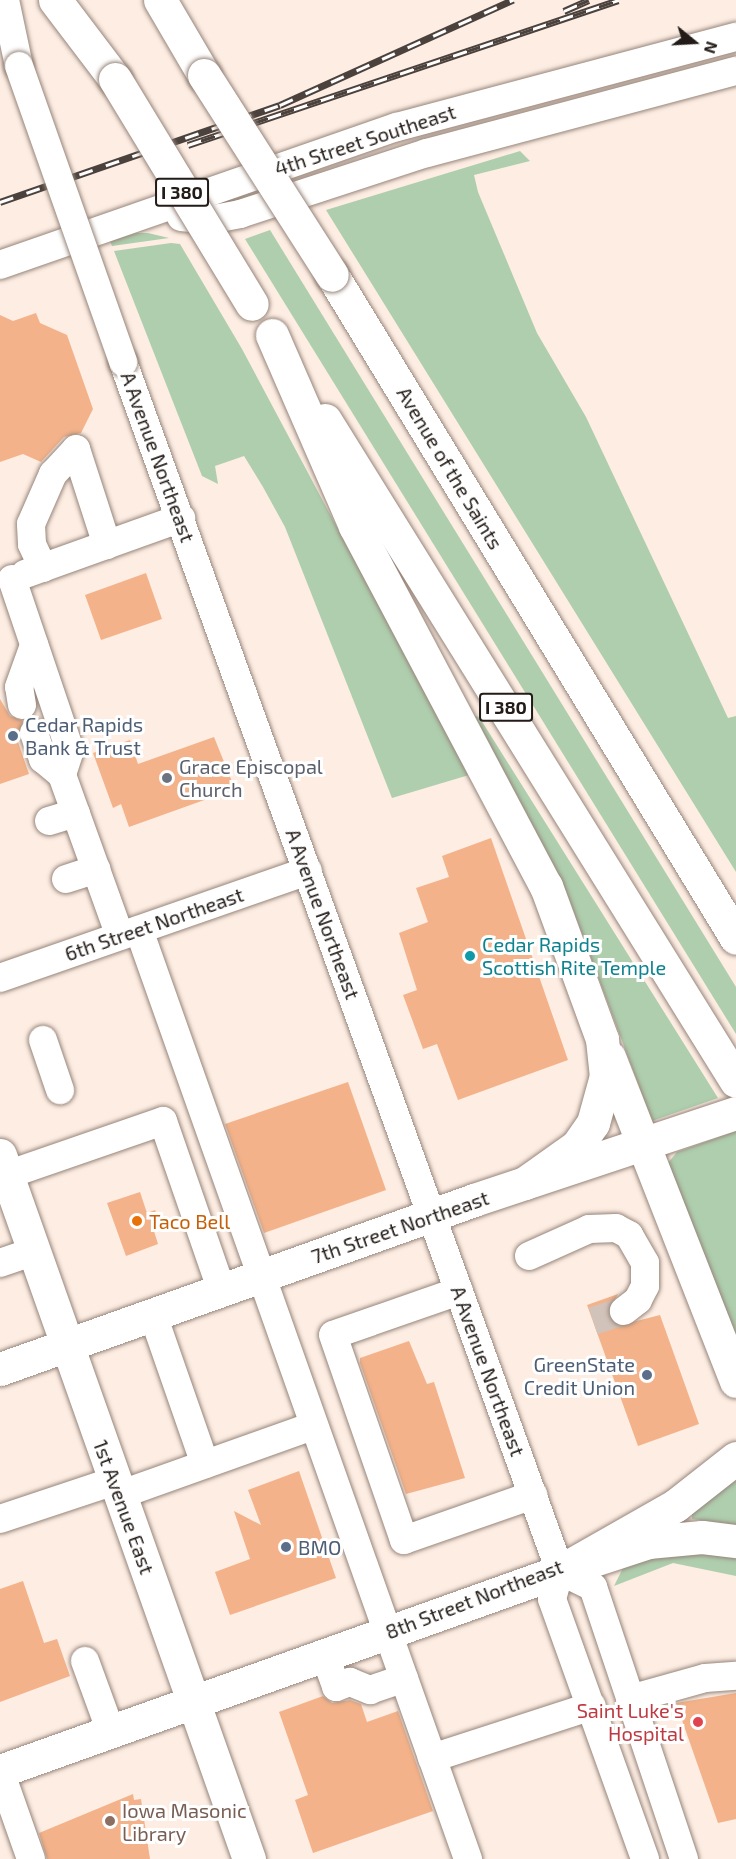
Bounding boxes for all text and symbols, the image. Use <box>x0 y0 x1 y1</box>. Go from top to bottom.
north arrow <box>664 12 724 72</box>
text: N <box>701 39 722 56</box>
street label: 4th Street Southeast <box>272 99 458 181</box>
road number: I 380 <box>155 177 209 207</box>
street label: A Avenue Northeast <box>116 368 200 546</box>
street label: Avenue of the Saints <box>392 382 508 554</box>
road number: I 380 <box>479 692 533 722</box>
place label: Cedar Rapids Bank & Trust <box>25 712 144 759</box>
marker: Cedar Rapids Bank & Trust <box>6 729 20 743</box>
place label: Grace Episcopal Church <box>179 754 323 801</box>
marker: Grace Episcopal Church <box>160 771 174 785</box>
street label: A Avenue Northeast <box>281 825 365 1003</box>
street label: 6th Street Northeast <box>61 882 247 966</box>
place label: Cedar Rapids Scottish Rite Temple <box>482 933 667 980</box>
marker: Cedar Rapids Scottish Rite Temple <box>463 949 477 963</box>
street label: 7th Street Northeast <box>308 1185 492 1269</box>
place label: Taco Bell <box>149 1209 230 1233</box>
marker: Taco Bell <box>130 1214 144 1228</box>
street label: A Avenue Northeast <box>446 1282 530 1460</box>
place label: GreenState Credit Union <box>524 1352 635 1399</box>
marker: GreenState Credit Union <box>640 1368 654 1382</box>
street label: 1st Avenue East <box>89 1436 159 1578</box>
place label: BMO <box>298 1535 341 1559</box>
marker: BMO <box>279 1540 293 1554</box>
street label: 8th Street Northeast <box>382 1554 566 1644</box>
place label: Saint Luke's Hospital <box>577 1698 684 1745</box>
marker: Saint Luke's Hospital <box>689 1713 707 1731</box>
place label: Iowa Masonic Library <box>122 1798 247 1845</box>
marker: Iowa Masonic Library <box>103 1814 117 1828</box>

